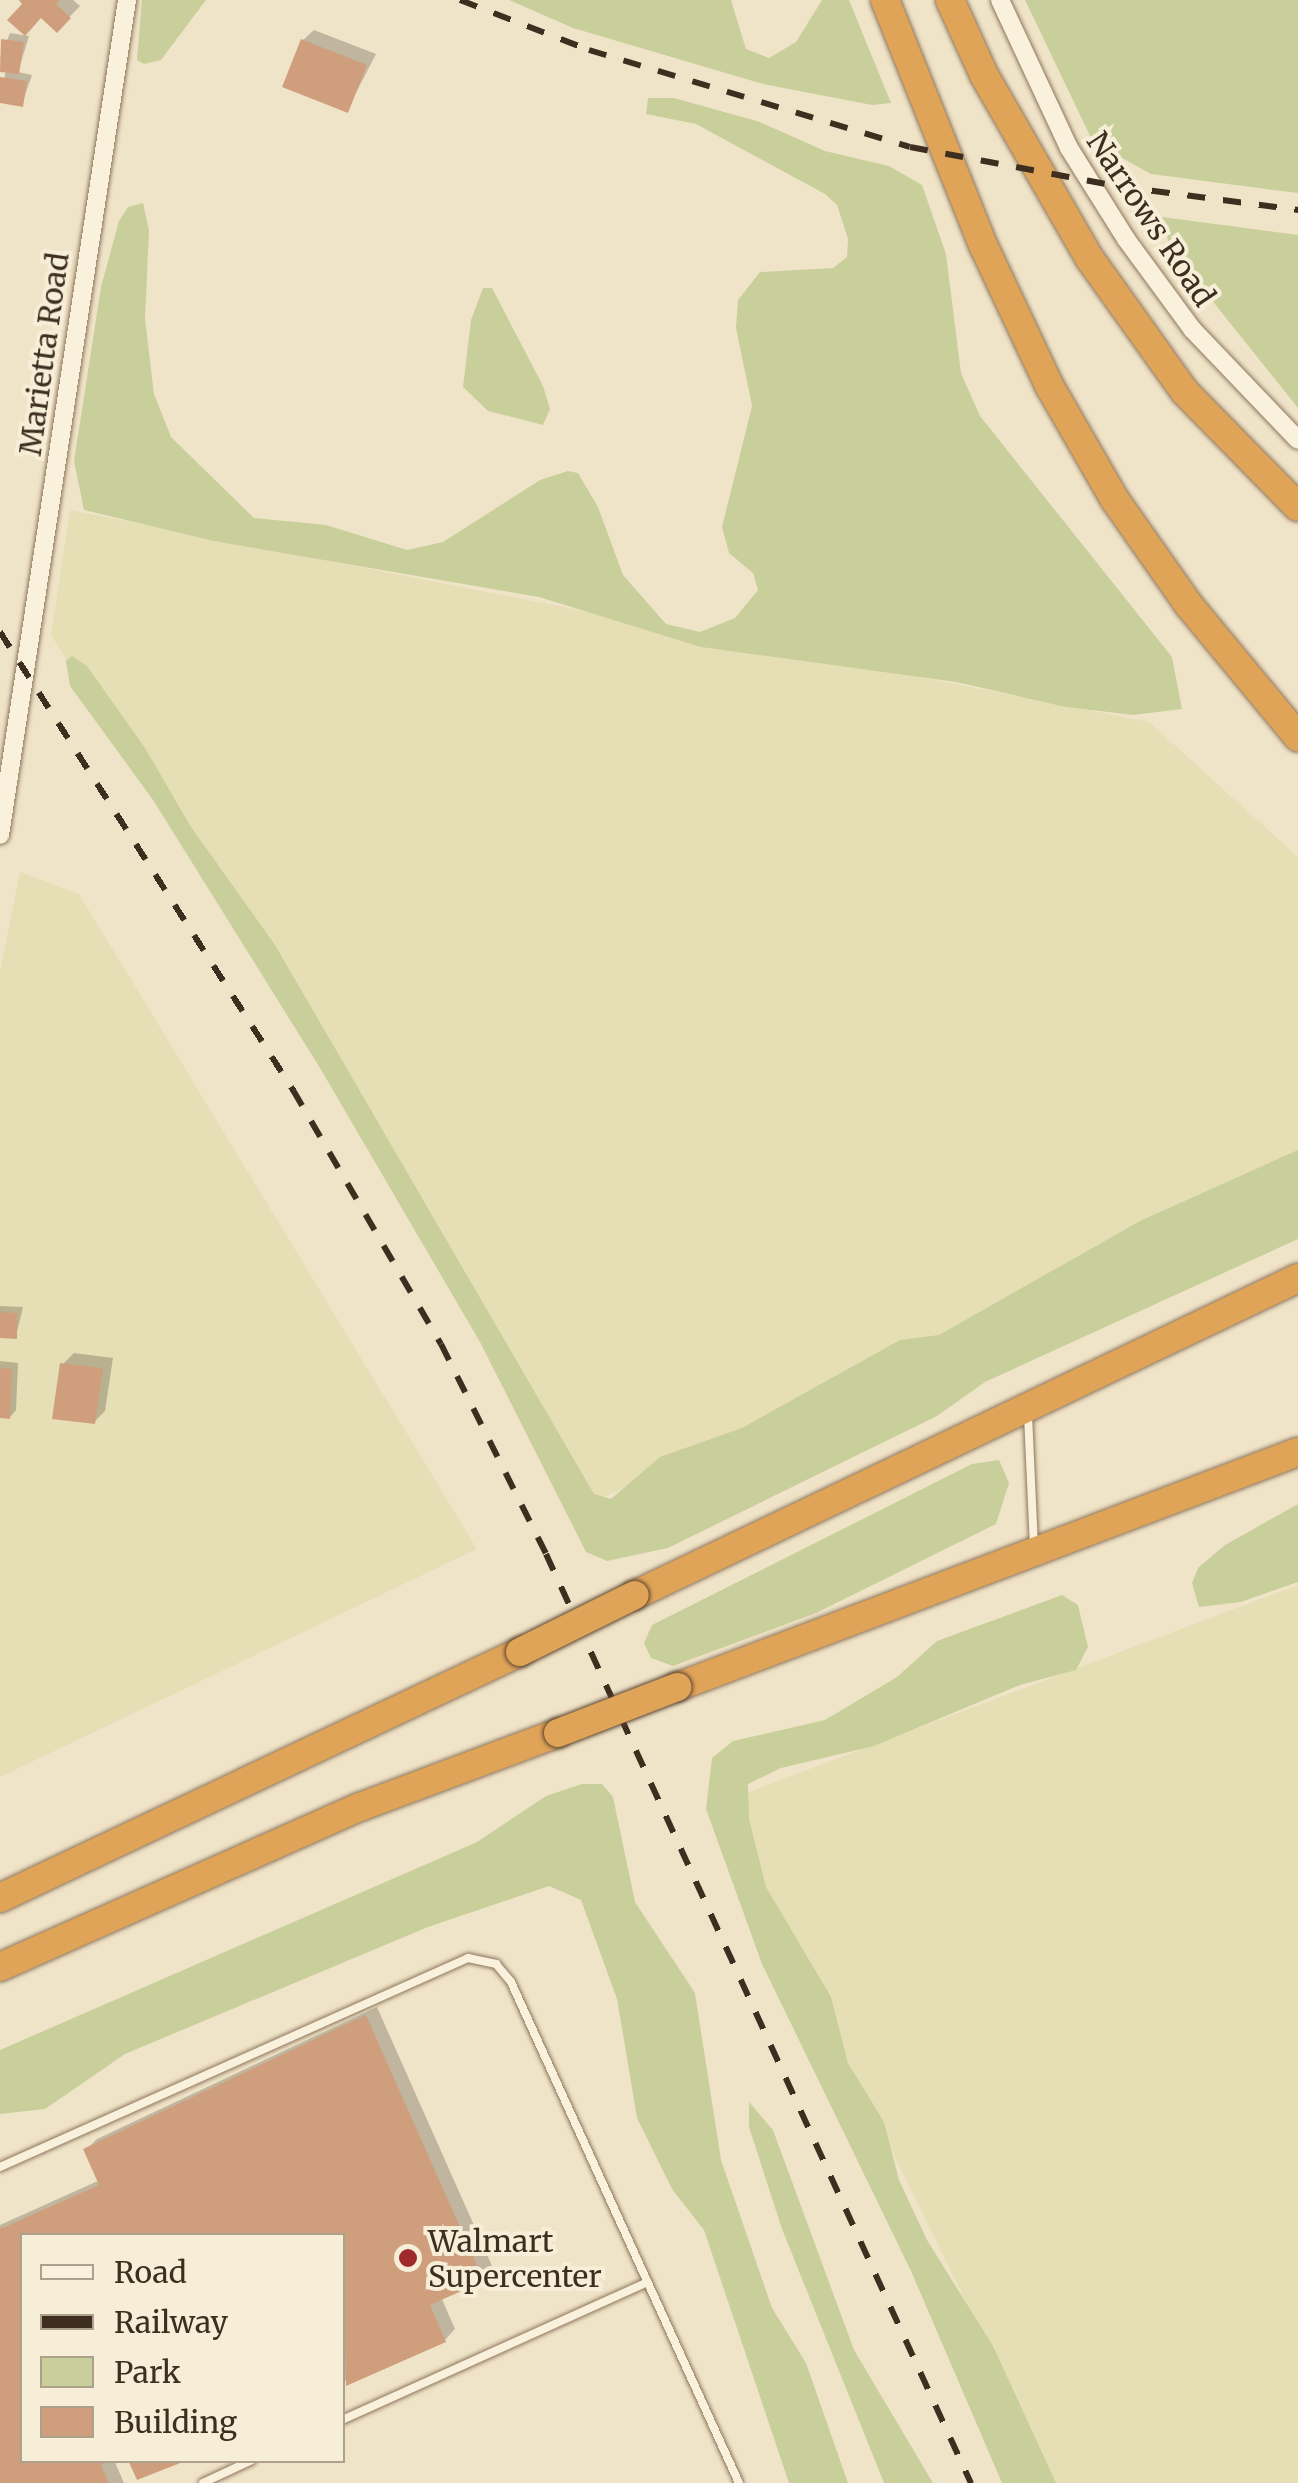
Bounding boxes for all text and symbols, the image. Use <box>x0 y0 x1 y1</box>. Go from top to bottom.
street label: Narrows Road <box>1079 125 1223 313</box>
street label: Marietta Road <box>12 250 76 458</box>
place label: Walmart Supercenter <box>428 2223 602 2294</box>
legend <box>20 2233 345 2463</box>
marker: Walmart Supercenter <box>397 2247 419 2269</box>
text: Road <box>114 2253 187 2291</box>
text: Railway <box>114 2303 228 2341</box>
text: Park <box>114 2353 181 2391</box>
text: Building <box>114 2403 237 2441</box>

